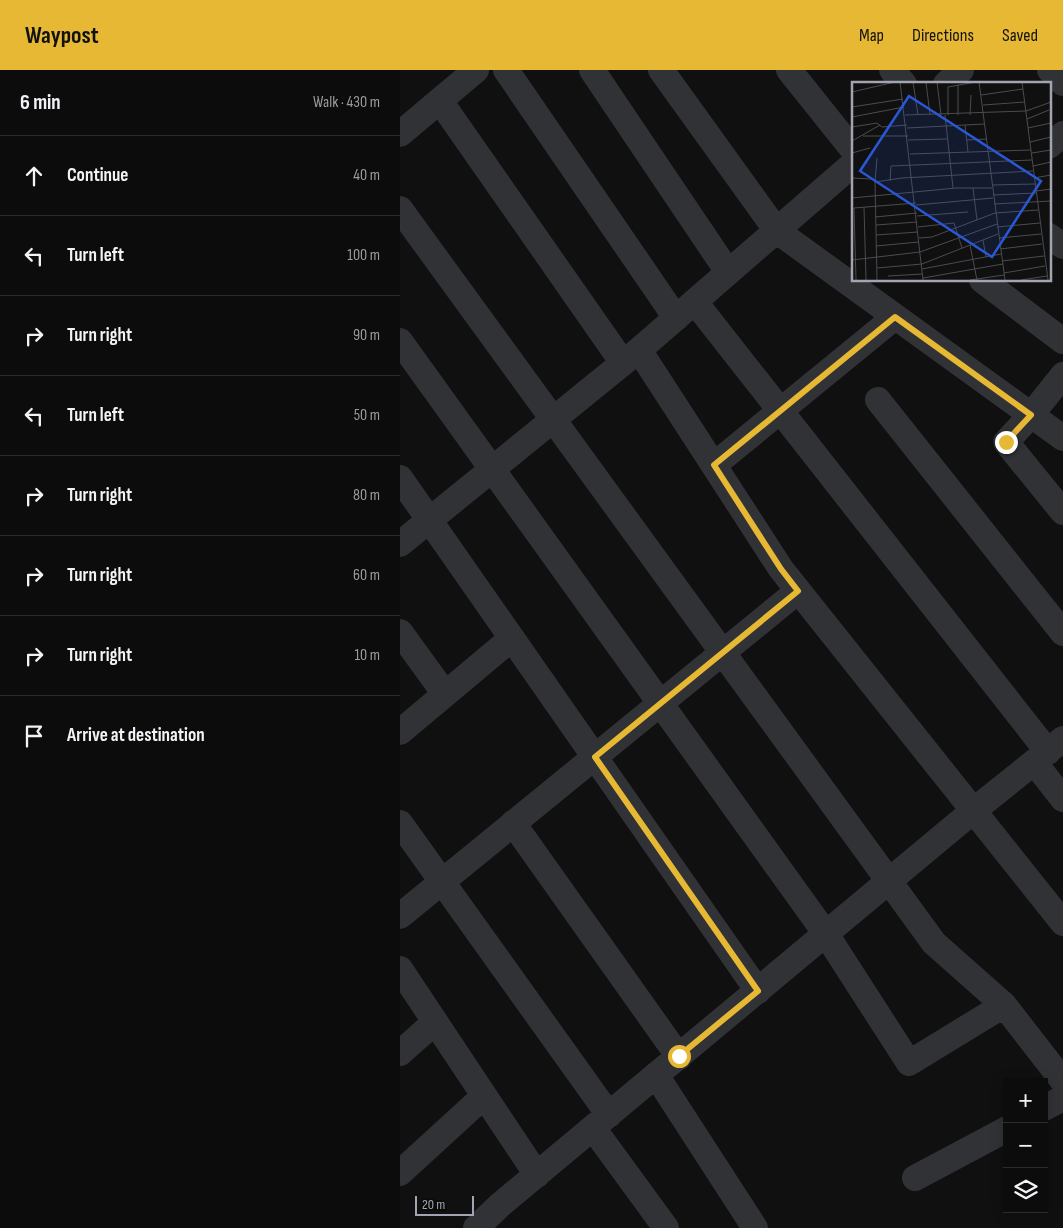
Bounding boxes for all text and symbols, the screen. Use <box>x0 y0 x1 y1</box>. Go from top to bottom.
text: Waypost <box>25 21 99 50</box>
text: Map <box>859 25 884 46</box>
text: Directions <box>912 25 974 46</box>
text: Saved <box>1002 25 1038 46</box>
inset map <box>852 82 1050 281</box>
text: 6 min <box>20 90 61 115</box>
text: Walk · 430 m <box>313 93 380 112</box>
icon: ahead <box>20 162 48 190</box>
text: Continue <box>67 164 128 187</box>
text: 40 m <box>353 166 380 185</box>
icon: left <box>20 242 48 270</box>
text: Turn left <box>67 244 124 267</box>
text: 100 m <box>347 246 380 265</box>
icon: right <box>20 322 48 350</box>
text: Turn right <box>67 324 132 347</box>
text: 90 m <box>353 326 380 345</box>
icon: left <box>20 402 48 430</box>
text: Turn left <box>67 404 124 427</box>
text: 50 m <box>354 406 380 425</box>
route end <box>995 431 1018 454</box>
icon: right <box>20 482 48 510</box>
text: Turn right <box>67 484 132 507</box>
text: 80 m <box>353 486 380 505</box>
icon: right <box>20 562 48 590</box>
text: Turn right <box>67 564 132 587</box>
text: 60 m <box>353 566 380 585</box>
icon: right <box>20 642 48 670</box>
text: Turn right <box>67 644 132 667</box>
text: 10 m <box>354 646 380 665</box>
icon: arrive <box>20 722 48 750</box>
text: Arrive at destination <box>67 724 205 747</box>
route start <box>668 1045 691 1068</box>
map controls <box>1003 1078 1048 1213</box>
button: + <box>1003 1078 1048 1123</box>
button: − <box>1003 1123 1048 1168</box>
button: layers <box>1003 1168 1048 1213</box>
scale bar <box>415 1193 474 1216</box>
text: 20 m <box>422 1196 445 1213</box>

